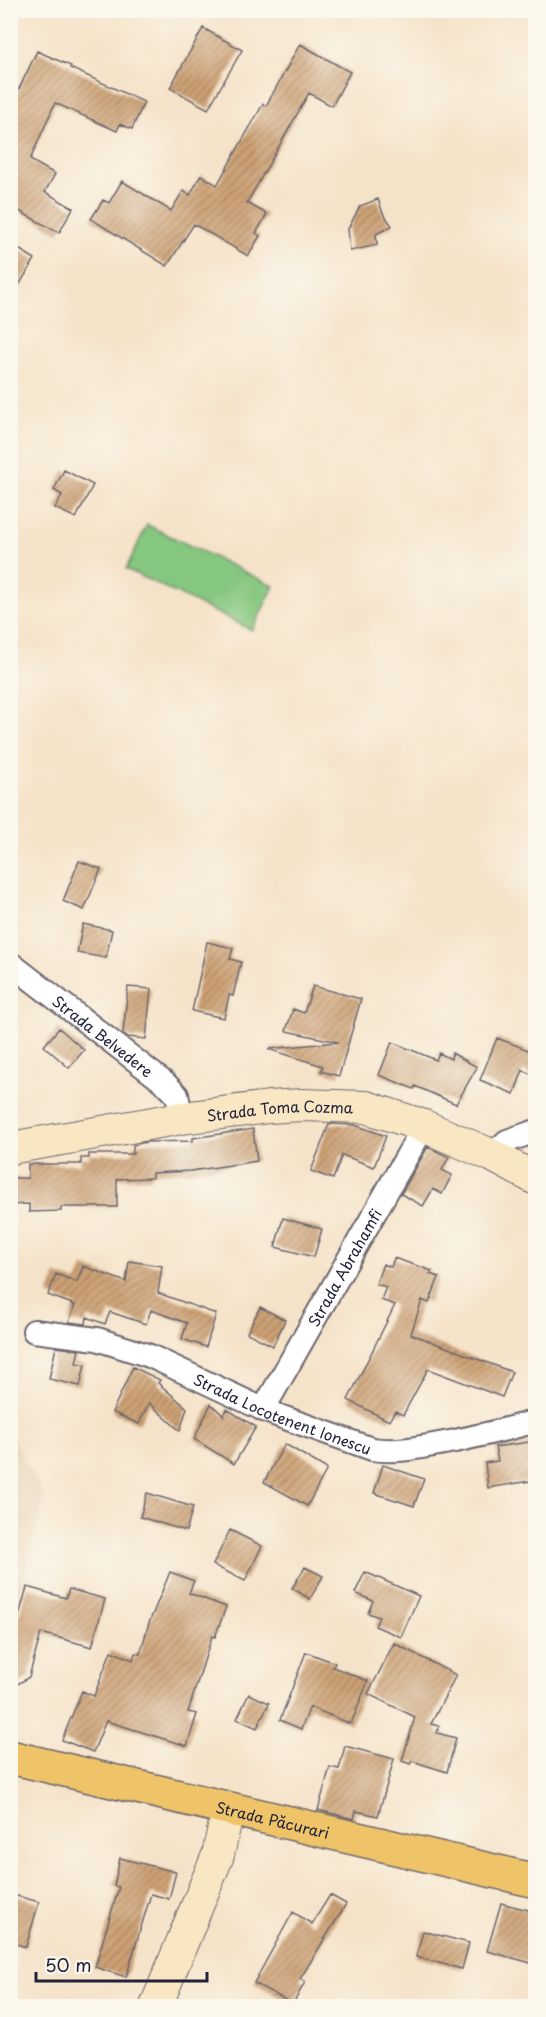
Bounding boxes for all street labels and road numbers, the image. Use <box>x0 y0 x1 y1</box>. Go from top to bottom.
street label: Strada Belvedere <box>48 989 158 1082</box>
street label: Strada Toma Cozma <box>205 1093 354 1126</box>
street label: Strada Abrahamfi <box>301 1204 386 1330</box>
street label: Strada Locotenent Ionescu <box>190 1367 375 1459</box>
street label: Strada Păcurari <box>214 1794 332 1843</box>

